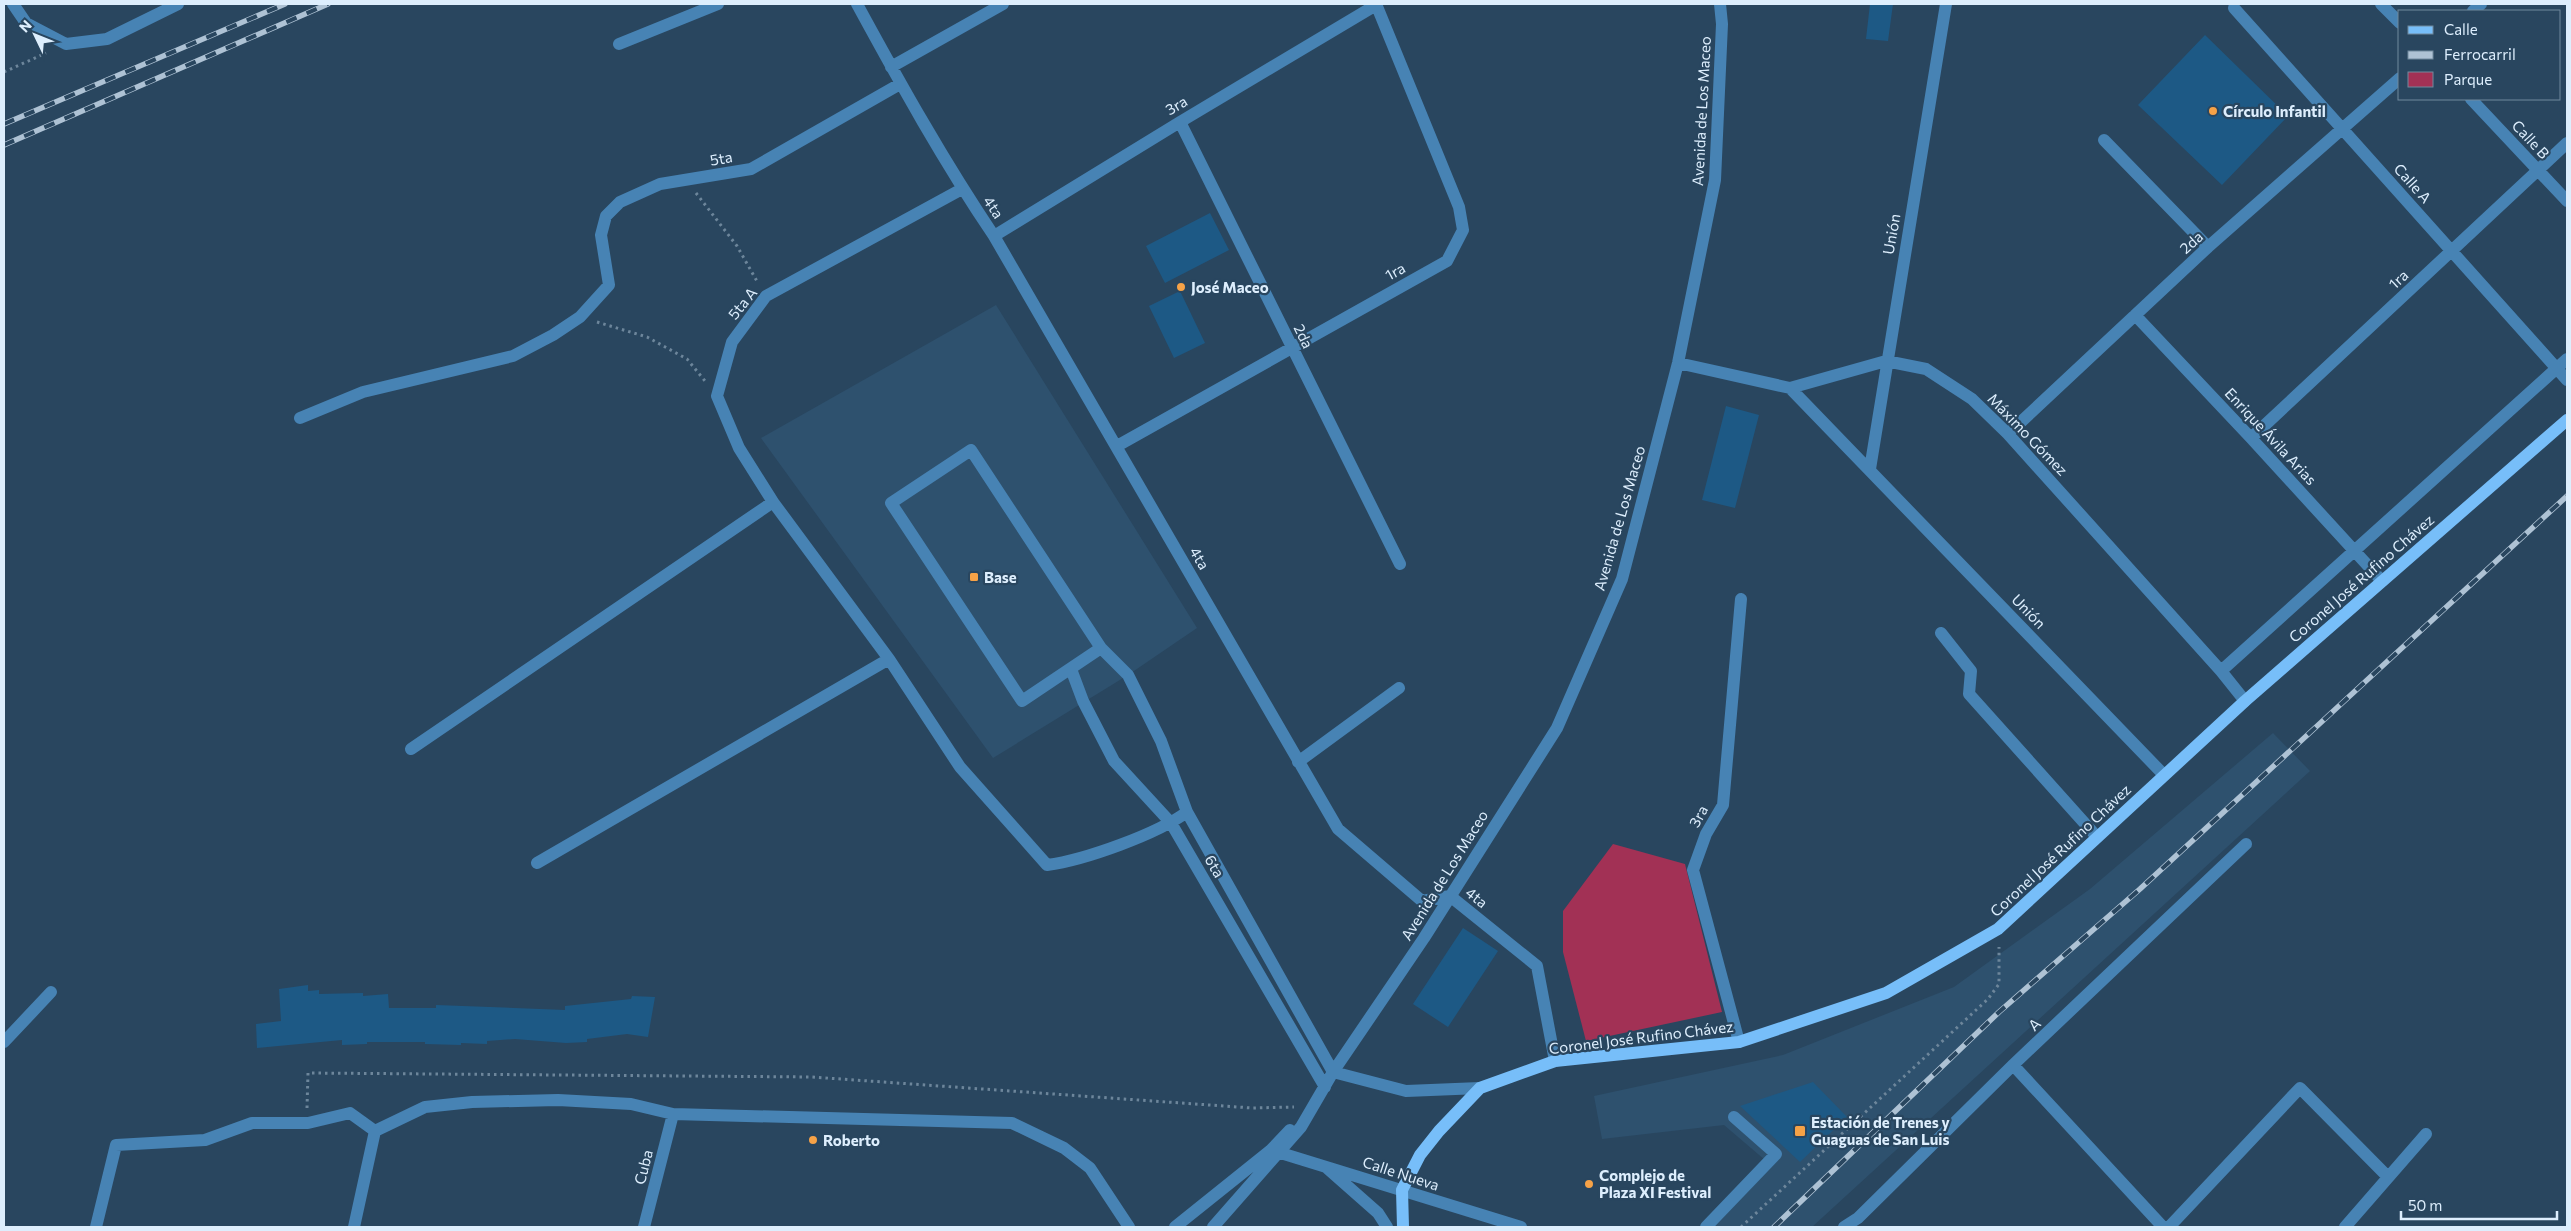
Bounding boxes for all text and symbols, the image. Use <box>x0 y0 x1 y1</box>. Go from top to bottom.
north arrow <box>10 10 60 60</box>
legend <box>2398 10 2561 100</box>
text: N <box>15 16 35 35</box>
text: Calle <box>2444 20 2478 38</box>
street label: Avenida de Los Maceo <box>1688 36 1714 186</box>
text: Ferrocarril <box>2444 45 2516 63</box>
text: Parque <box>2444 70 2492 88</box>
street label: 3ra <box>1162 92 1190 118</box>
place label: Círculo Infantil <box>2223 102 2326 120</box>
marker: Círculo Infantil <box>2207 105 2219 117</box>
street label: Calle B <box>2509 116 2554 162</box>
street label: 5ta <box>708 147 734 169</box>
street label: Calle A <box>2391 160 2435 206</box>
street label: 4ta <box>980 192 1008 222</box>
street label: Unión <box>1879 212 1903 256</box>
street label: 2da <box>2176 227 2206 257</box>
street label: 1ra <box>1382 258 1408 284</box>
street label: 1ra <box>2385 266 2411 292</box>
place label: José Maceo <box>1191 278 1269 296</box>
marker: José Maceo <box>1175 281 1187 293</box>
street label: 5ta A <box>724 283 760 323</box>
street label: 2da <box>1290 321 1318 351</box>
street label: Enrique Ávila Arias <box>2221 383 2321 488</box>
street label: Máximo Gómez <box>1984 389 2072 479</box>
street label: Avenida de Los Maceo <box>1590 443 1648 593</box>
street label: Coronel José Rufino Chávez <box>2285 510 2437 646</box>
street label: 4ta <box>1186 544 1214 572</box>
place label: Base <box>984 568 1017 586</box>
marker: Base <box>968 571 980 583</box>
street label: Unión <box>2008 590 2050 632</box>
street label: Coronel José Rufino Chávez <box>1986 780 2134 920</box>
street label: 3ra <box>1685 802 1711 830</box>
street label: Avenida de Los Maceo <box>1397 807 1491 943</box>
street label: 6ta <box>1201 851 1229 881</box>
street label: 4ta <box>1462 883 1492 911</box>
street label: A <box>2024 1014 2044 1034</box>
street label: Coronel José Rufino Chávez <box>1548 1017 1734 1057</box>
place label: Estación de Trenes y Guaguas de San Luis <box>1811 1113 1951 1148</box>
marker: Estación de Trenes y Guaguas de San Luis <box>1793 1124 1807 1138</box>
place label: Roberto <box>823 1131 880 1149</box>
marker: Roberto <box>807 1134 819 1146</box>
street label: Cuba <box>630 1148 656 1186</box>
street label: Calle Nueva <box>1360 1152 1442 1194</box>
place label: Complejo de Plaza XI Festival <box>1599 1166 1711 1201</box>
marker: Complejo de Plaza XI Festival <box>1583 1178 1595 1190</box>
scale bar <box>2401 1188 2557 1220</box>
text: 50 m <box>2408 1196 2442 1214</box>

